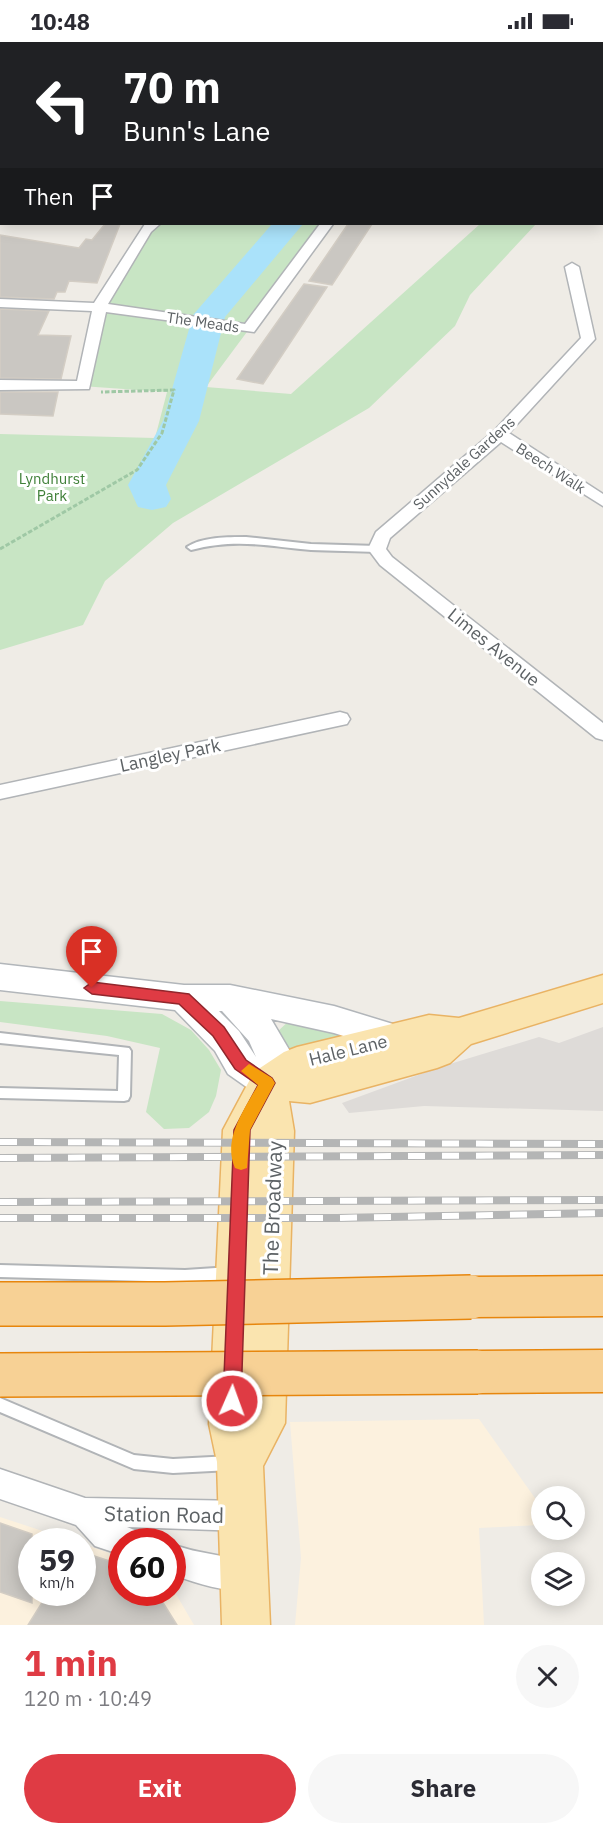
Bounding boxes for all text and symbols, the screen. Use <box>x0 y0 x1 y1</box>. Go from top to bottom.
text: 10:48 <box>30 7 90 36</box>
text: 70 m <box>123 60 221 115</box>
icon: left <box>24 66 102 144</box>
text: Bunn's Lane <box>123 113 270 148</box>
icon: arrive <box>86 180 119 213</box>
text: Then <box>24 182 74 211</box>
street label: The Meads <box>165 307 241 337</box>
street label: Sunnydale Gardens <box>409 412 519 514</box>
street label: Beech Walk <box>513 438 589 498</box>
park label: Lyndhurst Park <box>19 469 85 505</box>
street label: Limes Avenue <box>443 603 545 691</box>
street label: Langley Park <box>117 733 223 777</box>
pin <box>66 926 117 988</box>
icon: arrive <box>75 935 108 968</box>
street label: Hale Lane <box>306 1029 390 1071</box>
street label: The Broadway <box>256 1140 288 1276</box>
position arrow <box>200 1369 264 1433</box>
map controls <box>531 1486 585 1606</box>
button: search <box>531 1486 585 1540</box>
street label: Station Road <box>104 1499 224 1529</box>
speed limit sign: 60 <box>108 1528 186 1606</box>
text: 59 <box>39 1540 75 1579</box>
button: layers <box>531 1552 585 1606</box>
text: km/h <box>39 1573 75 1592</box>
text: 1 min <box>24 1639 118 1686</box>
button: close <box>516 1645 579 1708</box>
text: 120 m · 10:49 <box>24 1685 152 1712</box>
button: Exit <box>24 1754 296 1823</box>
button: Share <box>308 1754 579 1823</box>

